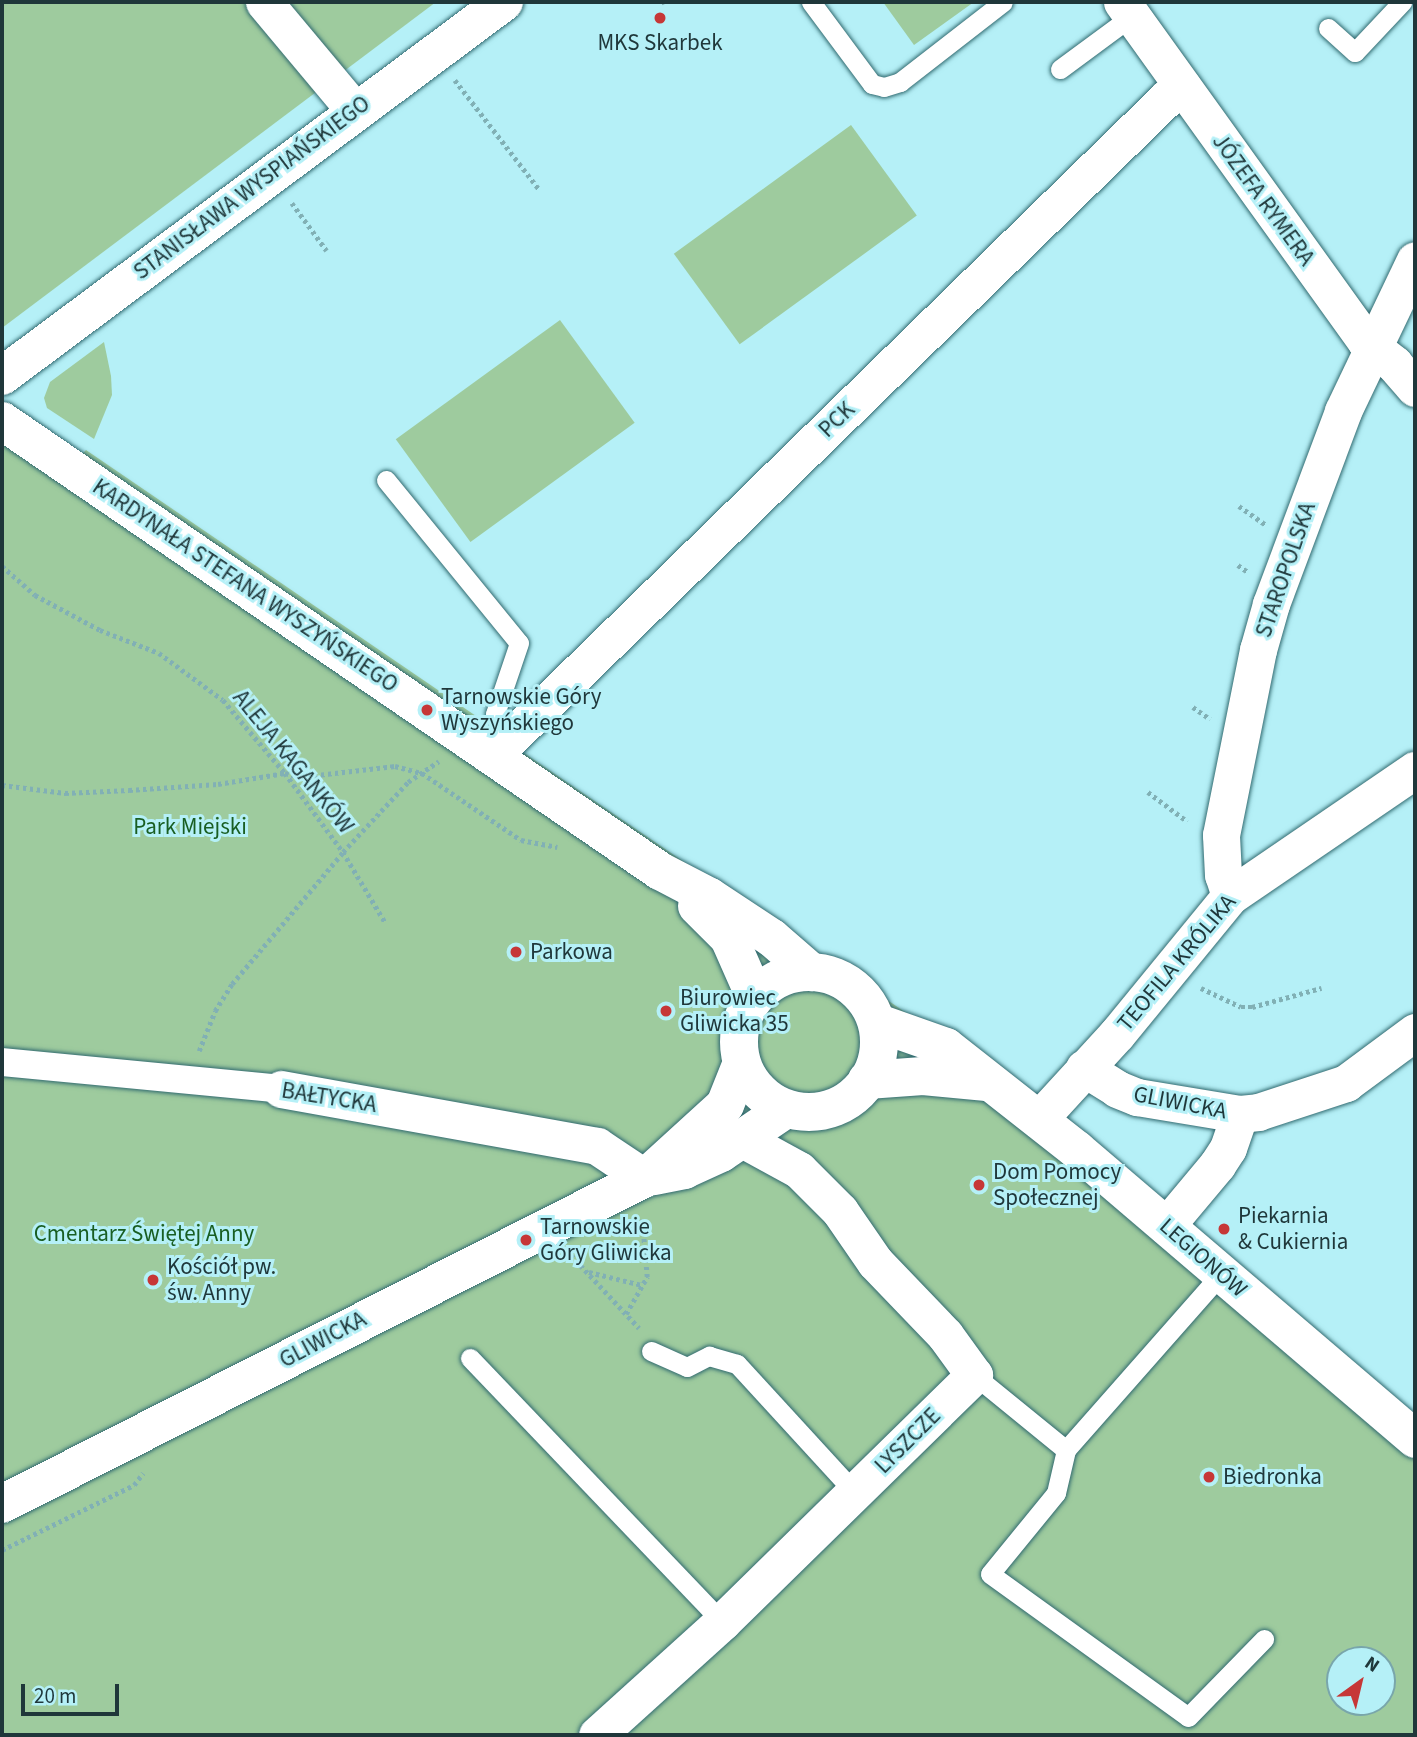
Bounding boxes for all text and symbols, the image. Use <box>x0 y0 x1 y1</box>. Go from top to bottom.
marker: MKS Skarbek <box>652 10 668 26</box>
place label: MKS Skarbek <box>597 29 723 57</box>
street label: STANISŁAWA WYSPIAŃSKIEGO <box>128 90 376 286</box>
street label: JÓZEFA RYMERA <box>1206 129 1320 271</box>
street label: PCK <box>813 396 861 444</box>
street label: KARDYNAŁA STEFANA WYSZYŃSKIEGO <box>87 473 403 699</box>
street label: STAROPOLSKA <box>1250 499 1322 641</box>
place label: Tarnowskie Góry Wyszyńskiego <box>441 683 601 737</box>
street label: ALEJA KAGANKÓW <box>227 685 359 839</box>
marker: Tarnowskie Góry Wyszyńskiego <box>419 702 435 718</box>
park label: Park Miejski <box>133 813 247 841</box>
street label: TEOFILA KRÓLIKA <box>1112 889 1242 1037</box>
place label: Parkowa <box>530 938 613 966</box>
marker: Parkowa <box>508 944 524 960</box>
place label: Biurowiec Gliwicka 35 <box>680 984 789 1038</box>
marker: Biurowiec Gliwicka 35 <box>658 1003 674 1019</box>
street label: BAŁTYCKA <box>279 1077 379 1119</box>
street label: GLIWICKA <box>1131 1080 1229 1126</box>
place label: Dom Pomocy Społecznej <box>993 1158 1121 1212</box>
marker: Dom Pomocy Społecznej <box>971 1177 987 1193</box>
place label: Piekarnia & Cukiernia <box>1238 1202 1348 1256</box>
place label: Tarnowskie Góry Gliwicka <box>540 1213 672 1267</box>
street label: LEGIONÓW <box>1154 1213 1252 1303</box>
park label: Cmentarz Świętej Anny <box>34 1220 254 1248</box>
marker: Piekarnia & Cukiernia <box>1216 1221 1232 1237</box>
marker: Tarnowskie Góry Gliwicka <box>518 1232 534 1248</box>
place label: Kościół pw. św. Anny <box>167 1253 276 1307</box>
marker: Kościół pw. św. Anny <box>145 1272 161 1288</box>
street label: GLIWICKA <box>275 1306 371 1374</box>
street label: LYSZCZE <box>869 1402 947 1480</box>
place label: Biedronka <box>1223 1463 1322 1491</box>
marker: Biedronka <box>1201 1469 1217 1485</box>
north arrow <box>1326 1646 1396 1716</box>
text: N <box>1359 1650 1385 1680</box>
scale bar <box>24 1670 122 1714</box>
text: 20 m <box>34 1681 76 1711</box>

